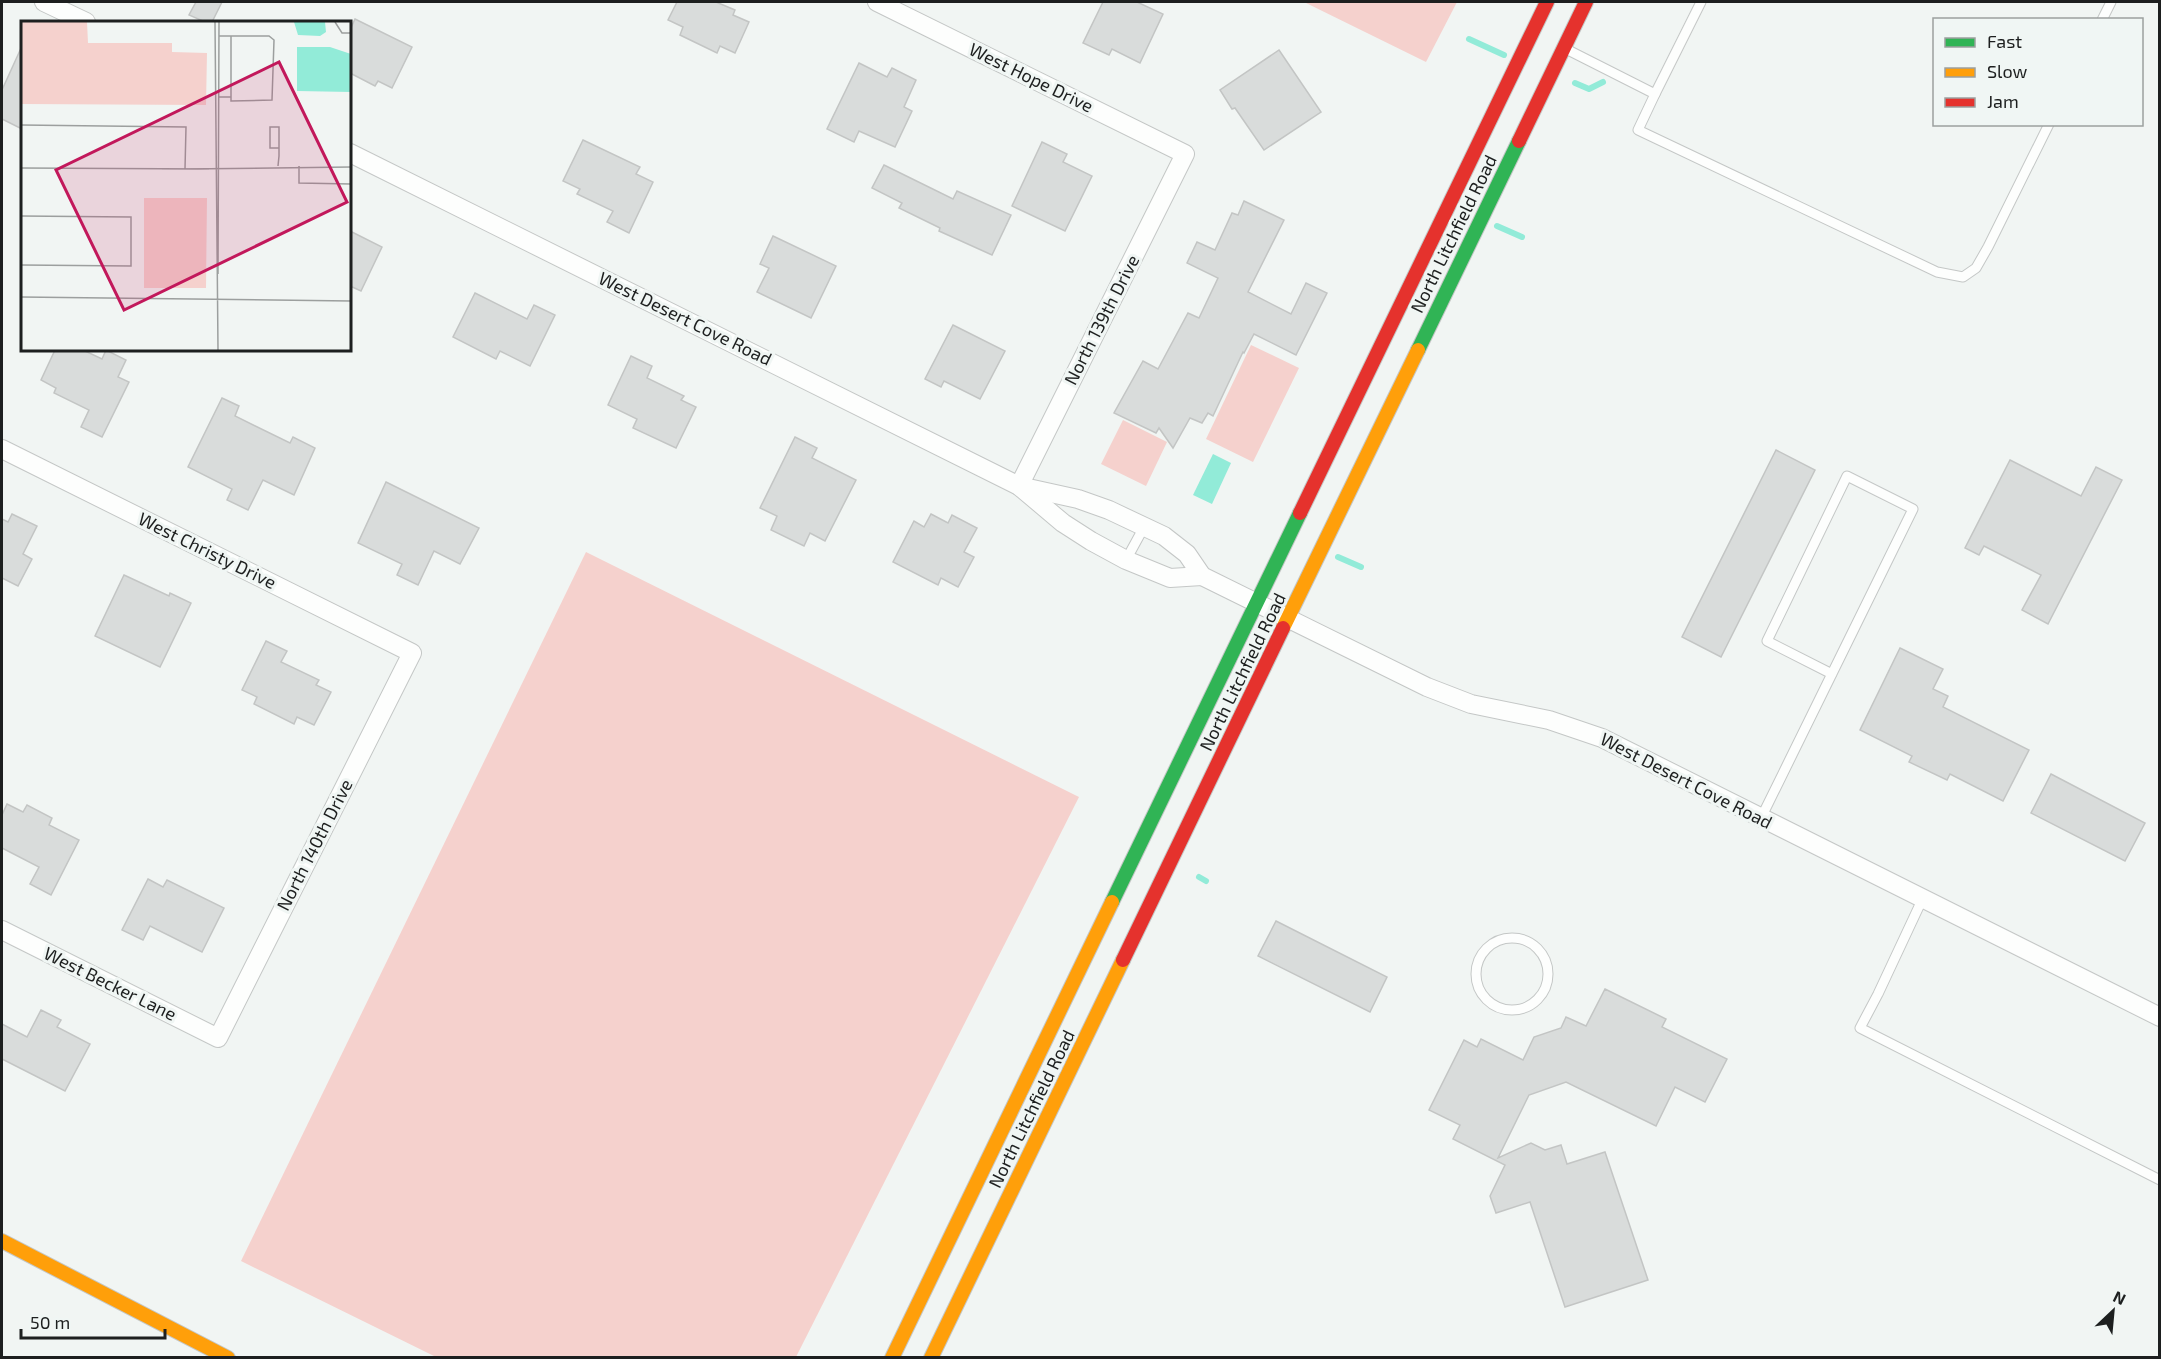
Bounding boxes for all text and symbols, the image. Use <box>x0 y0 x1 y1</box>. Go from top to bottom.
legend <box>1933 18 2143 126</box>
inset map <box>21 21 351 351</box>
text: Fast <box>1987 30 2022 52</box>
street label: West Hope Drive <box>966 38 1097 117</box>
text: Slow <box>1987 60 2028 82</box>
text: Jam <box>1987 90 2019 112</box>
street label: North Litchfield Road <box>1405 151 1501 316</box>
street label: North 139th Drive <box>1059 251 1143 388</box>
street label: West Desert Cove Road <box>595 267 776 370</box>
street label: West Christy Drive <box>135 507 280 593</box>
street label: North Litchfield Road <box>1194 589 1290 754</box>
street label: West Desert Cove Road <box>1597 727 1776 833</box>
street label: North 140th Drive <box>271 775 357 914</box>
street label: West Becker Lane <box>41 941 180 1025</box>
street label: North Litchfield Road <box>983 1026 1079 1191</box>
north arrow <box>2083 1281 2143 1341</box>
text: N <box>2110 1286 2129 1308</box>
scale bar <box>21 1302 165 1340</box>
text: 50 m <box>30 1311 70 1333</box>

